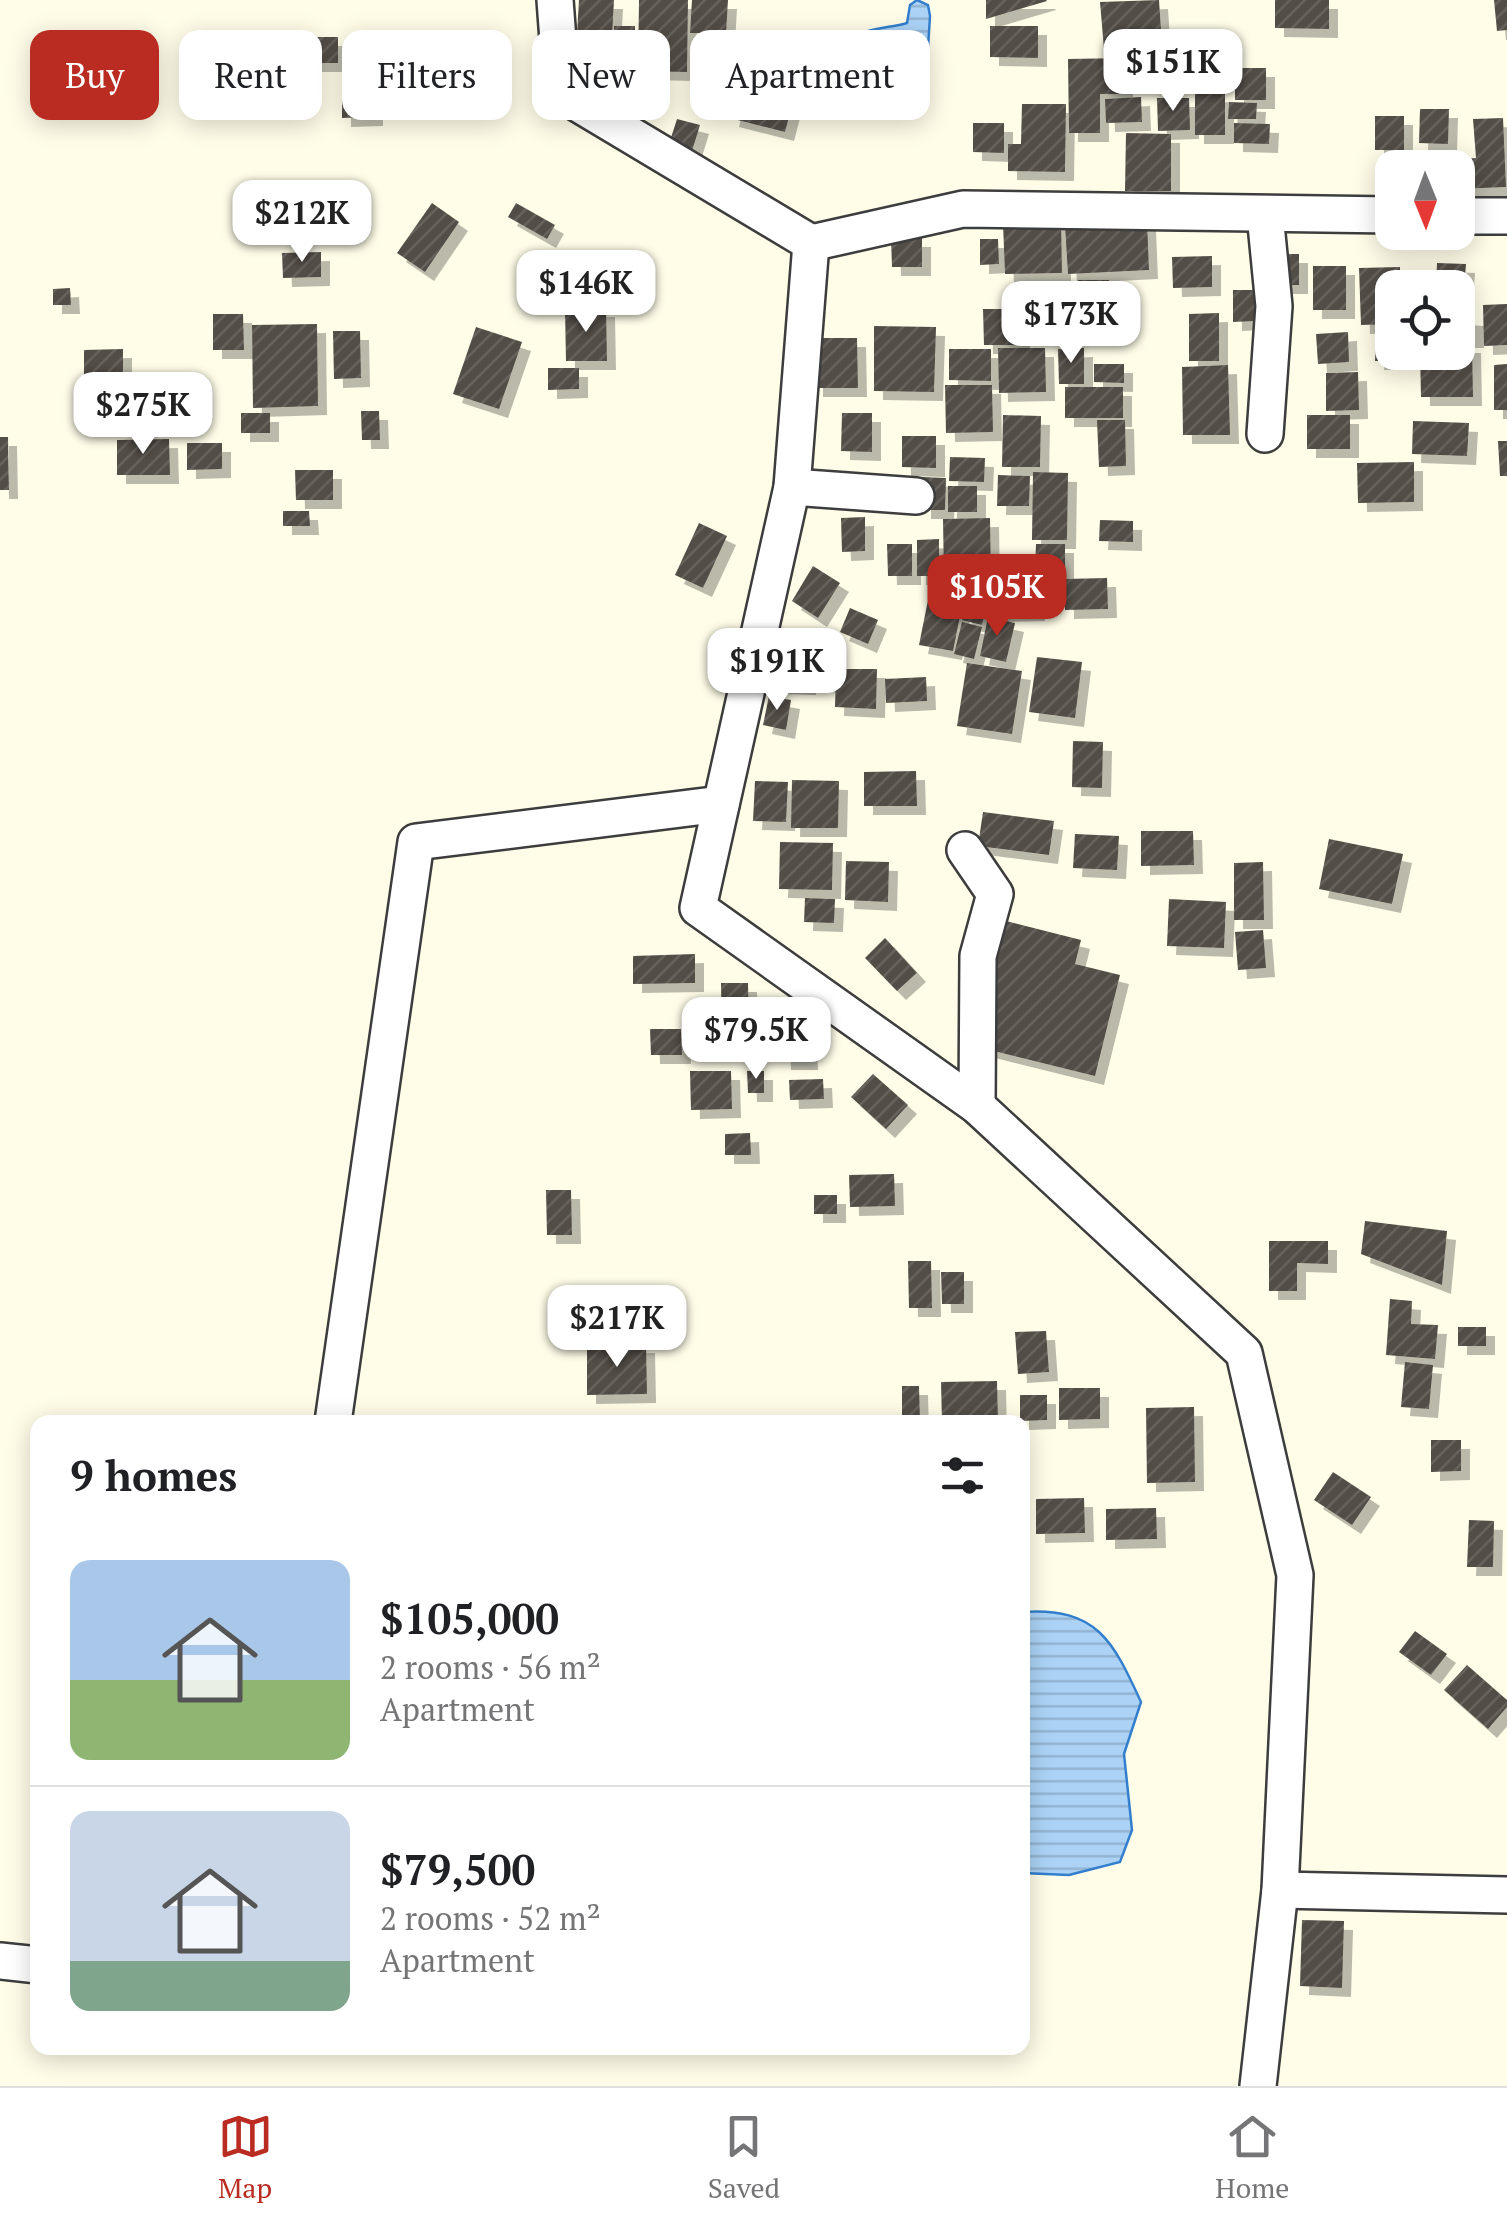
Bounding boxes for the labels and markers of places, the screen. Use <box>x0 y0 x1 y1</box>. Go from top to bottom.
pin: $151K <box>1103 29 1243 114</box>
pin: $212K <box>232 180 372 265</box>
pin: $146K <box>516 250 656 335</box>
pin: $173K <box>1001 281 1141 366</box>
pin: $275K <box>73 372 213 457</box>
pin: $105K <box>927 554 1067 639</box>
pin: $191K <box>707 628 847 713</box>
pin: $79.5K <box>675 997 837 1082</box>
pin: $217K <box>547 1285 687 1370</box>

